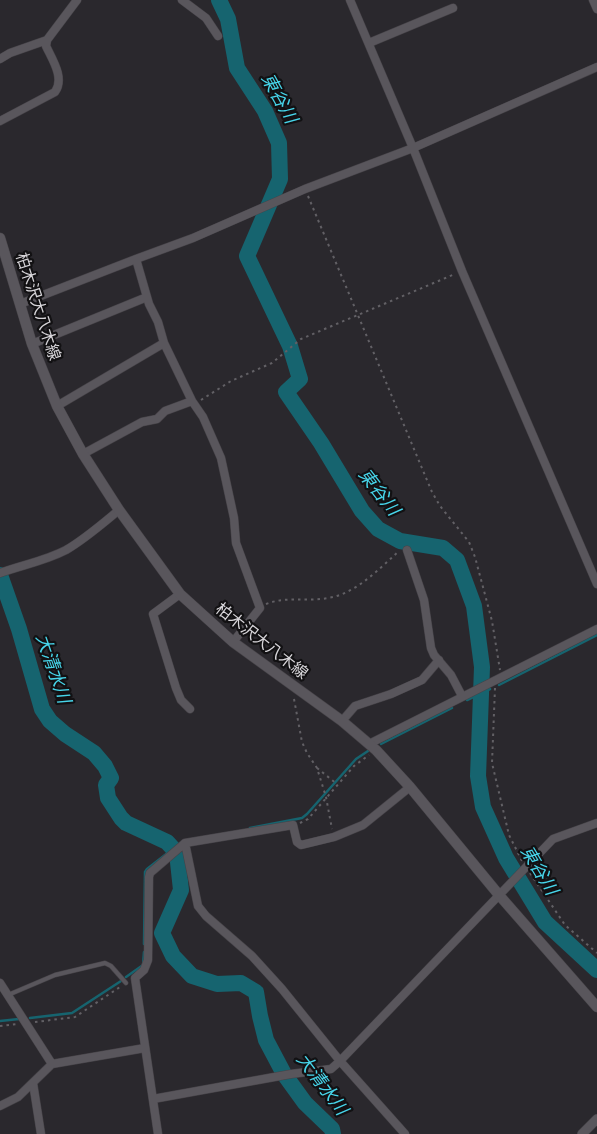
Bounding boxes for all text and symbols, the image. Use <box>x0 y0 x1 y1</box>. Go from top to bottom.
water label: 東谷川 <box>255 70 301 128</box>
street label: 柏木沢大八木線 <box>11 251 63 363</box>
water label: 東谷川 <box>353 465 403 521</box>
street label: 柏木沢大八木線 <box>211 600 311 684</box>
water label: 大清水川 <box>30 631 74 707</box>
water label: 東谷川 <box>515 842 561 900</box>
water label: 大清水川 <box>291 1050 351 1120</box>

